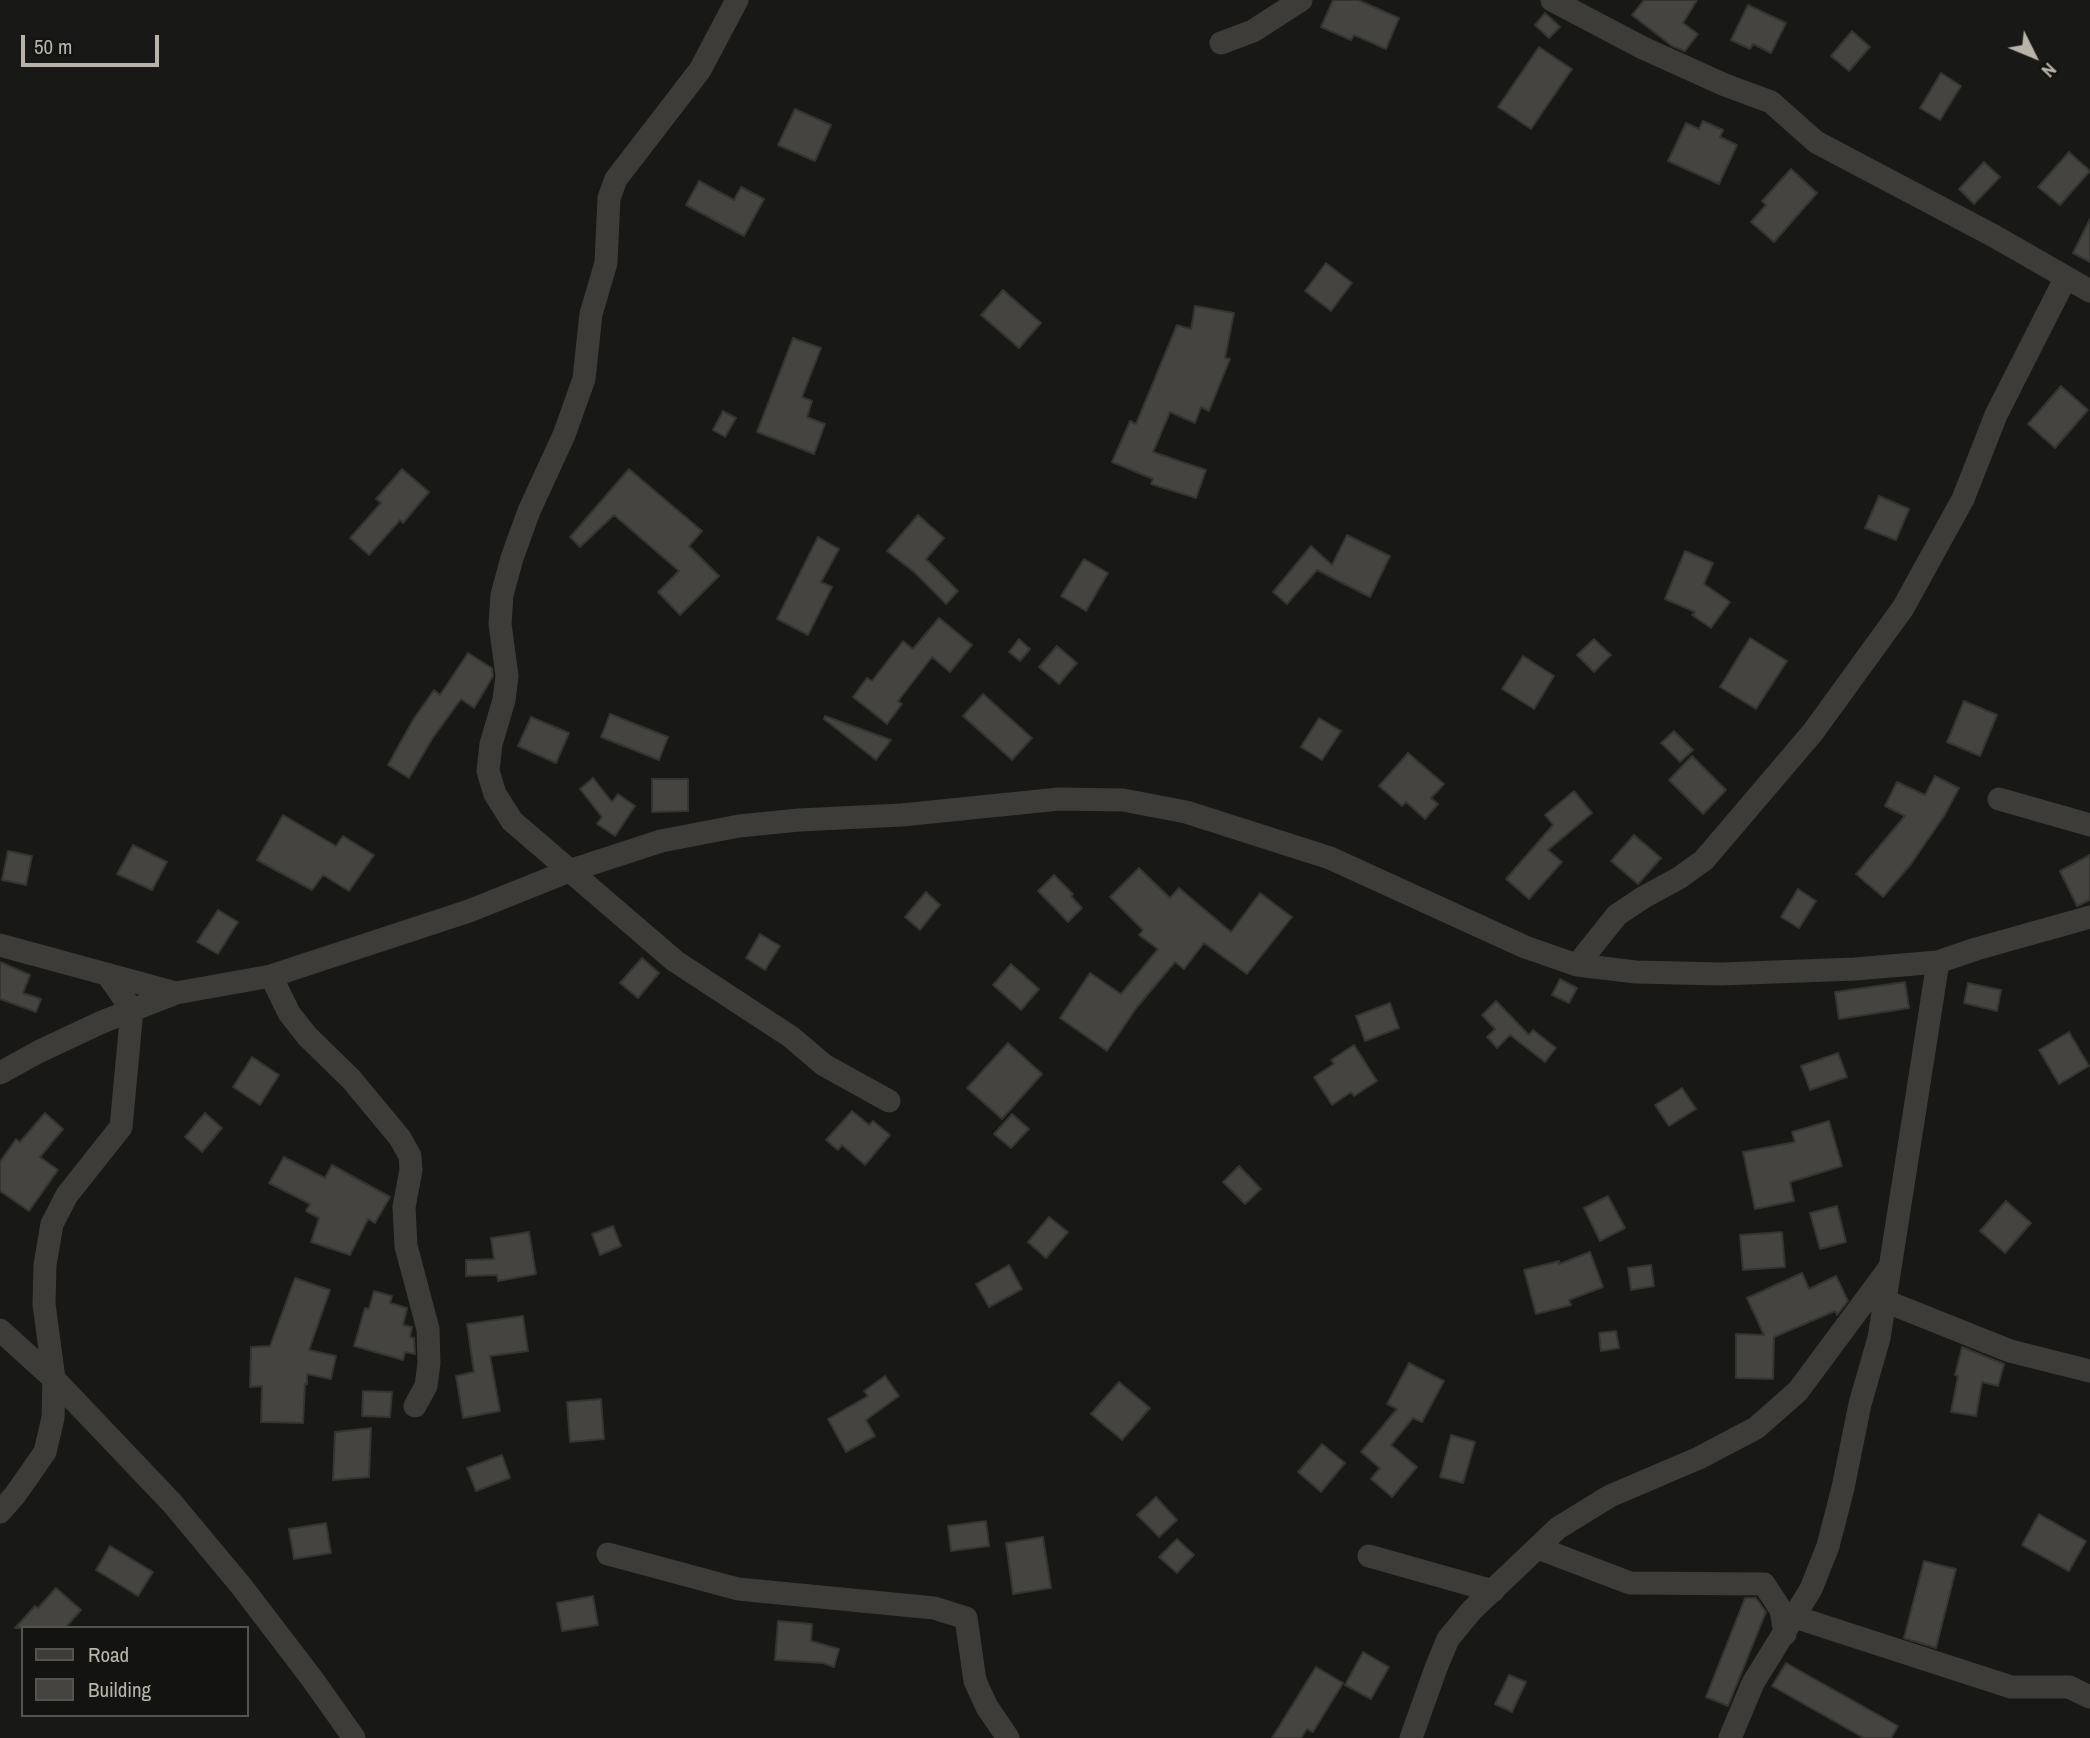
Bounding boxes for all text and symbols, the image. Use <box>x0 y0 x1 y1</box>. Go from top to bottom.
scale bar <box>24 21 163 65</box>
north arrow <box>1999 21 2069 91</box>
text: 50 m <box>34 32 72 61</box>
text: N <box>2036 57 2063 83</box>
legend <box>21 1626 248 1717</box>
text: Road <box>88 1640 129 1669</box>
text: Building <box>88 1675 151 1704</box>

